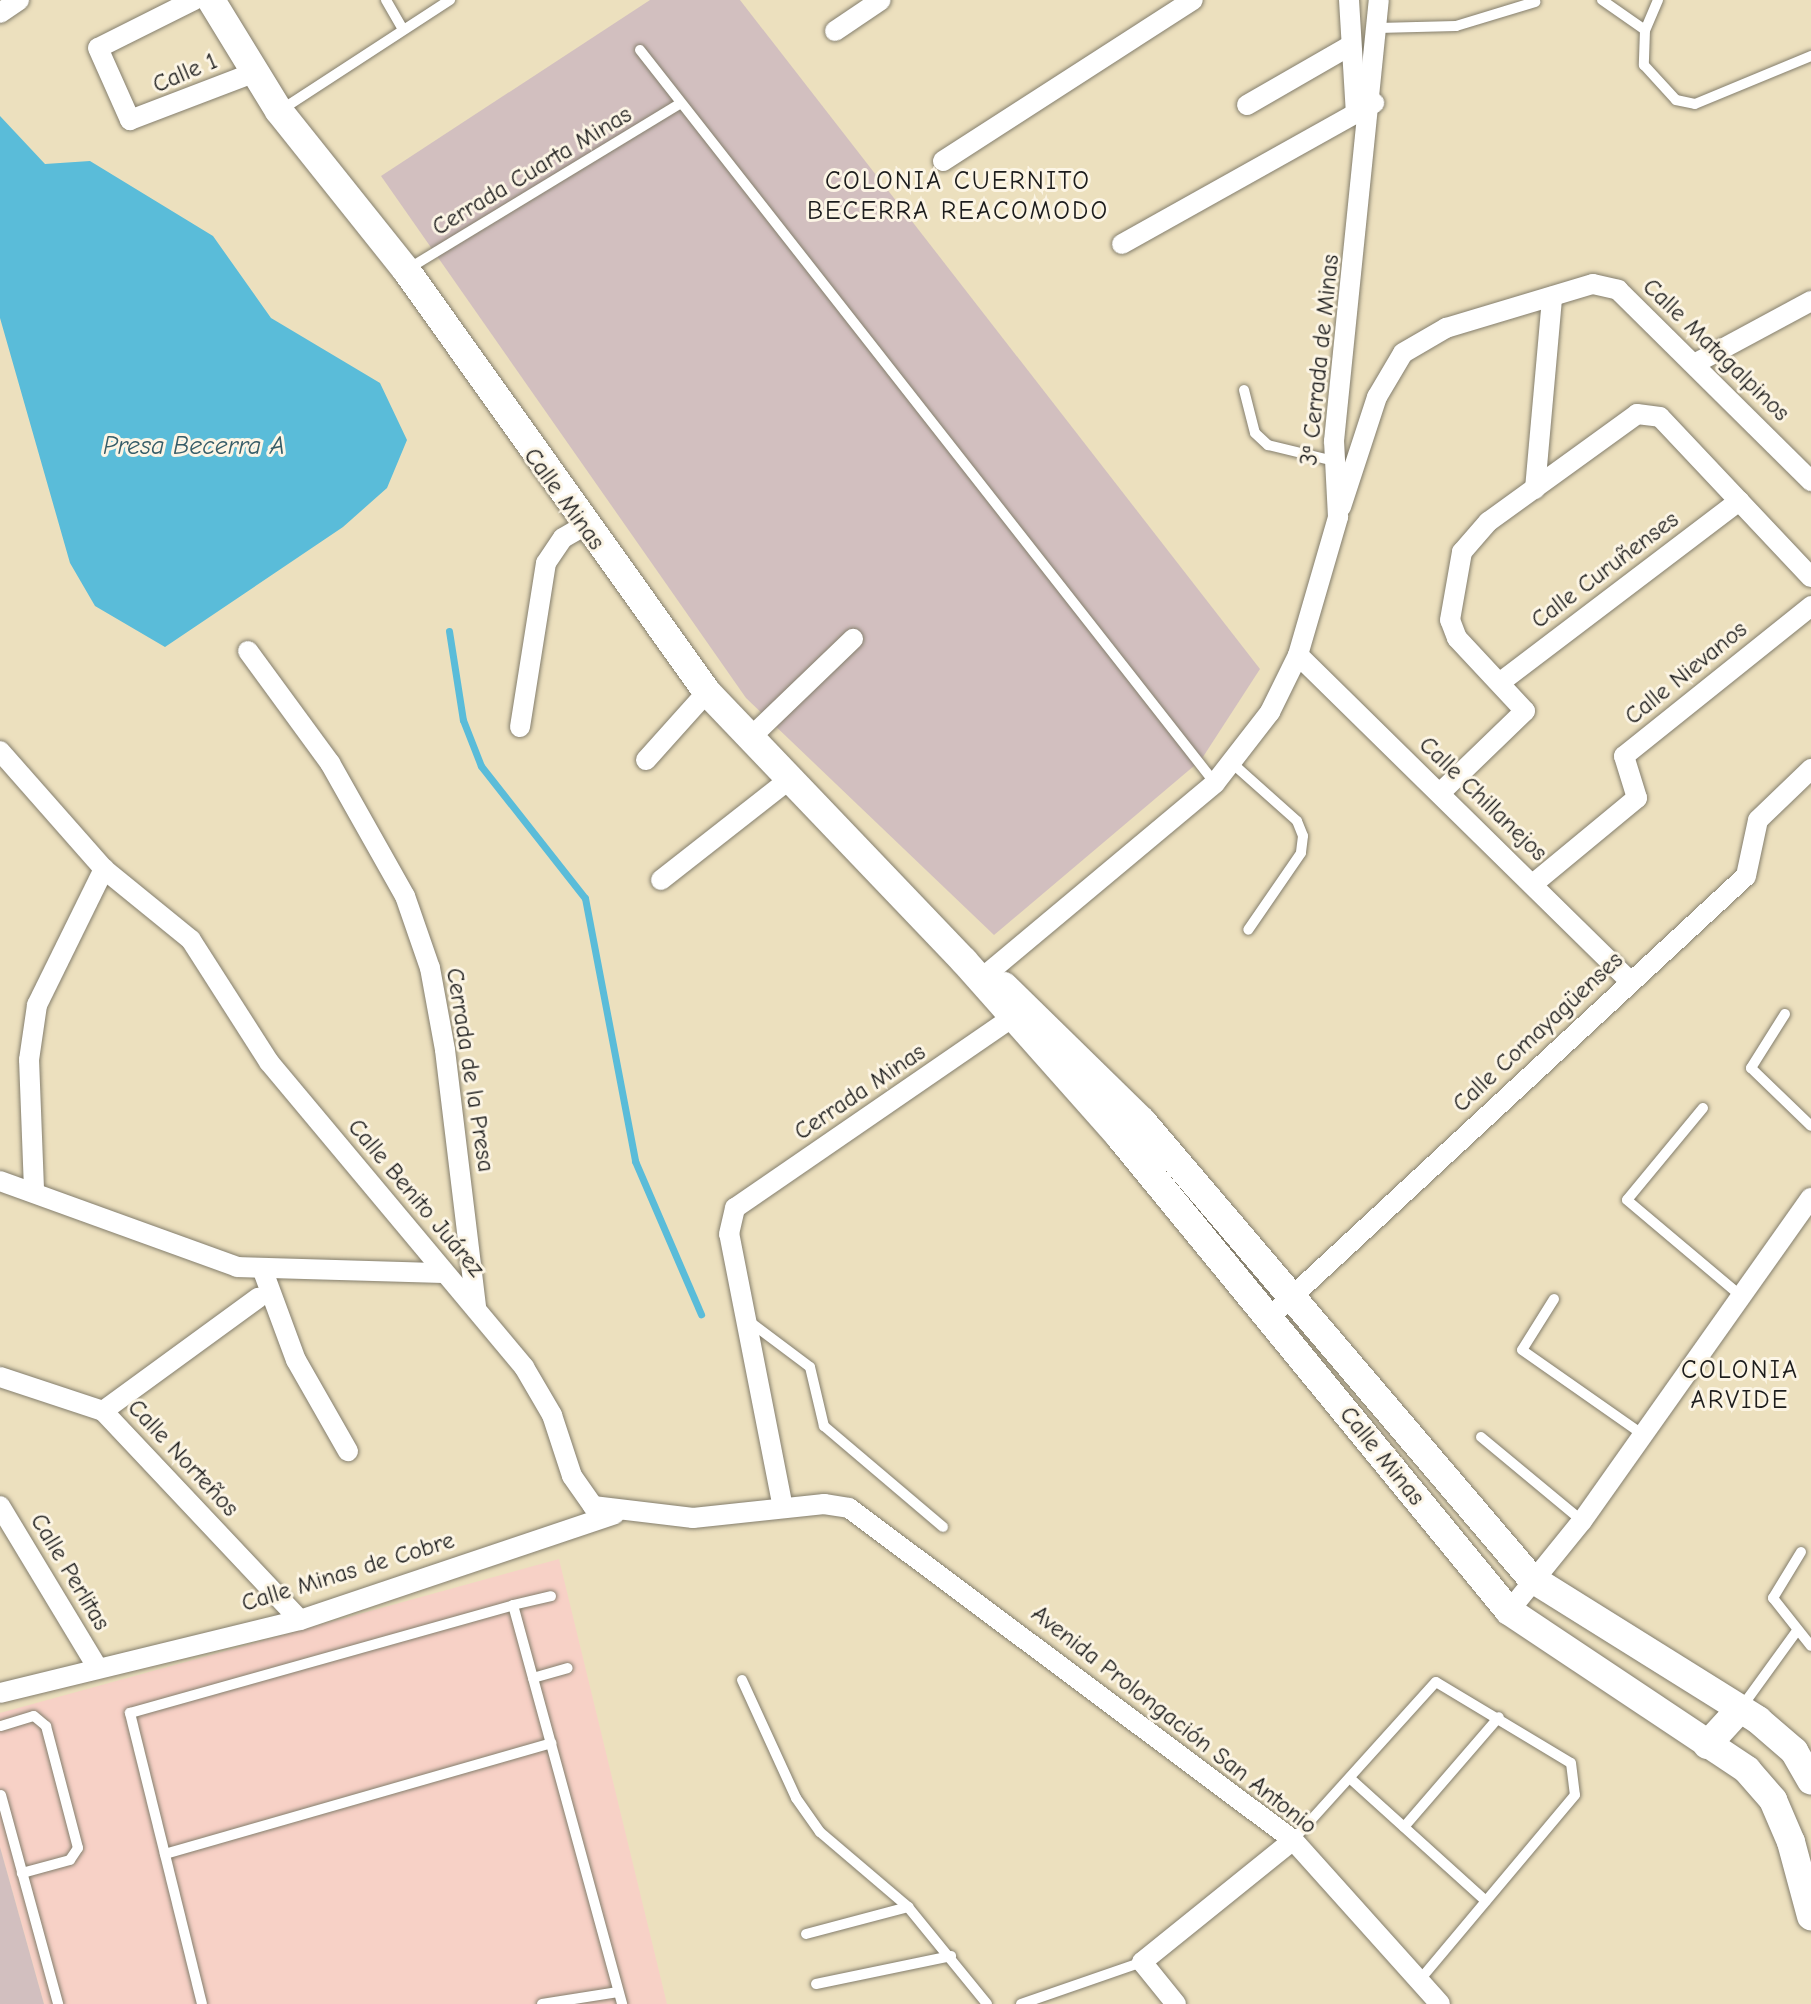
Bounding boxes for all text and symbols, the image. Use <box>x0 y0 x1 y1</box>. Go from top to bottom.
street label: Calle 1 <box>148 47 222 99</box>
street label: Cerrada Cuarta Minas <box>427 100 637 242</box>
district label: COLONIA CUERNITO BECERRA REACOMODO <box>807 166 1109 228</box>
street label: 3ª Cerrada de Minas <box>1295 253 1345 467</box>
street label: Calle Matagalpinos <box>1637 273 1795 427</box>
water label: Presa Becerra A <box>103 431 285 463</box>
street label: Calle Minas <box>517 442 611 556</box>
street label: Calle Curuñenses <box>1526 505 1684 635</box>
street label: Calle Nievanos <box>1619 615 1753 731</box>
street label: Calle Chillanejos <box>1413 731 1553 867</box>
street label: Calle Comayagüenses <box>1447 946 1629 1118</box>
street label: Cerrada de la Presa <box>440 966 500 1174</box>
street label: Cerrada Minas <box>789 1038 931 1146</box>
street label: Calle Benito Juárez <box>342 1113 490 1283</box>
district label: COLONIA ARVIDE <box>1681 1355 1799 1416</box>
street label: Calle Norteños <box>121 1393 245 1523</box>
street label: Calle Minas <box>1333 1401 1431 1511</box>
street label: Calle Perlitas <box>24 1508 116 1636</box>
street label: Calle Minas de Cobre <box>238 1526 458 1618</box>
street label: Avenida Prolongación San Antonio <box>1026 1600 1322 1840</box>

